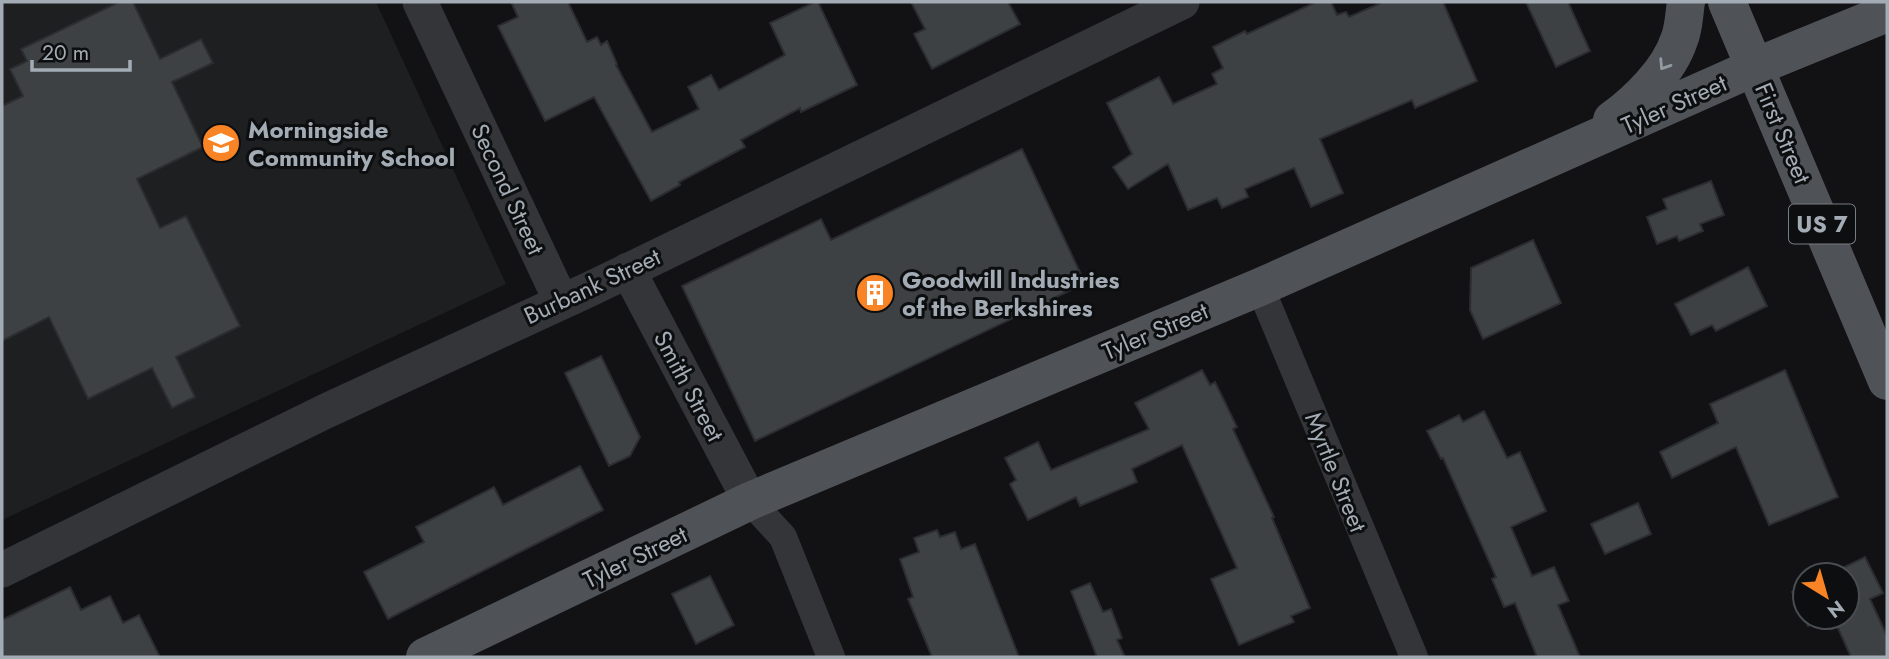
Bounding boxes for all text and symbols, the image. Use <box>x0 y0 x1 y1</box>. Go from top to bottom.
scale bar <box>32 28 130 72</box>
text: 20 m <box>42 38 89 68</box>
one-way arrow <box>1660 58 1673 71</box>
street label: Tyler Street <box>1616 65 1732 143</box>
street label: First Street <box>1746 77 1820 189</box>
place label: Morningside Community School <box>248 112 455 175</box>
street label: Second Street <box>462 118 554 260</box>
school or university icon: Morningside Community School <box>200 122 242 164</box>
road number: US 7 <box>1789 204 1855 244</box>
street label: Burbank Street <box>518 239 666 333</box>
place label: Goodwill Industries of the Berkshires <box>902 262 1120 325</box>
building icon: Goodwill Industries of the Berkshires <box>854 272 896 314</box>
street label: Tyler Street <box>1097 293 1213 369</box>
street label: Smith Street <box>645 324 733 448</box>
street label: Myrtle Street <box>1296 407 1376 537</box>
street label: Tyler Street <box>577 517 693 597</box>
north arrow <box>1791 561 1861 631</box>
text: N <box>1822 594 1850 625</box>

